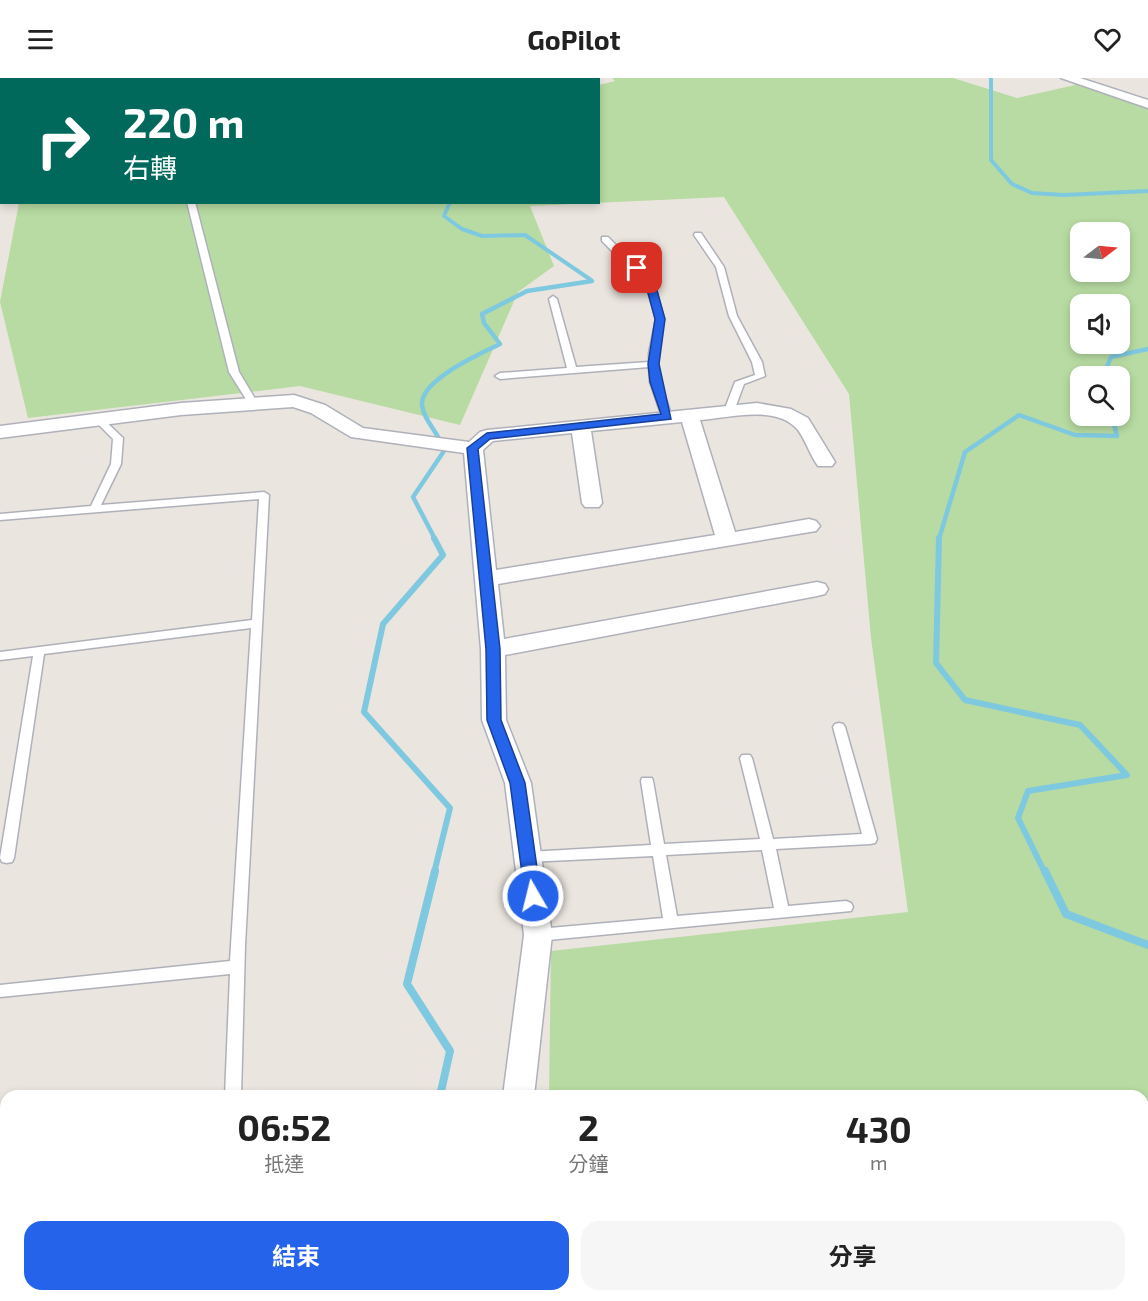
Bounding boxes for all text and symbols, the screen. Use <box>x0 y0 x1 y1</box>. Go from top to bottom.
icon: menu <box>24 23 57 56</box>
text: GoPilot <box>527 23 621 55</box>
icon: heart <box>1091 23 1124 56</box>
text: 220 m <box>123 96 244 146</box>
icon: right <box>24 102 102 180</box>
text: 右轉 <box>123 151 177 183</box>
north arrow <box>1070 222 1130 282</box>
map controls <box>1070 222 1130 426</box>
pin <box>611 242 662 293</box>
icon: arrive <box>620 251 653 284</box>
button: sound <box>1070 294 1130 354</box>
button: search <box>1070 366 1130 426</box>
position arrow <box>501 864 565 928</box>
text: 06:52 <box>237 1105 331 1148</box>
text: 2 <box>578 1105 599 1148</box>
text: 430 <box>846 1107 912 1150</box>
text: m <box>870 1150 888 1174</box>
text: 抵達 <box>264 1151 304 1175</box>
text: 分鐘 <box>568 1151 608 1175</box>
button: 結束 <box>24 1221 569 1290</box>
button: 分享 <box>581 1221 1125 1290</box>

